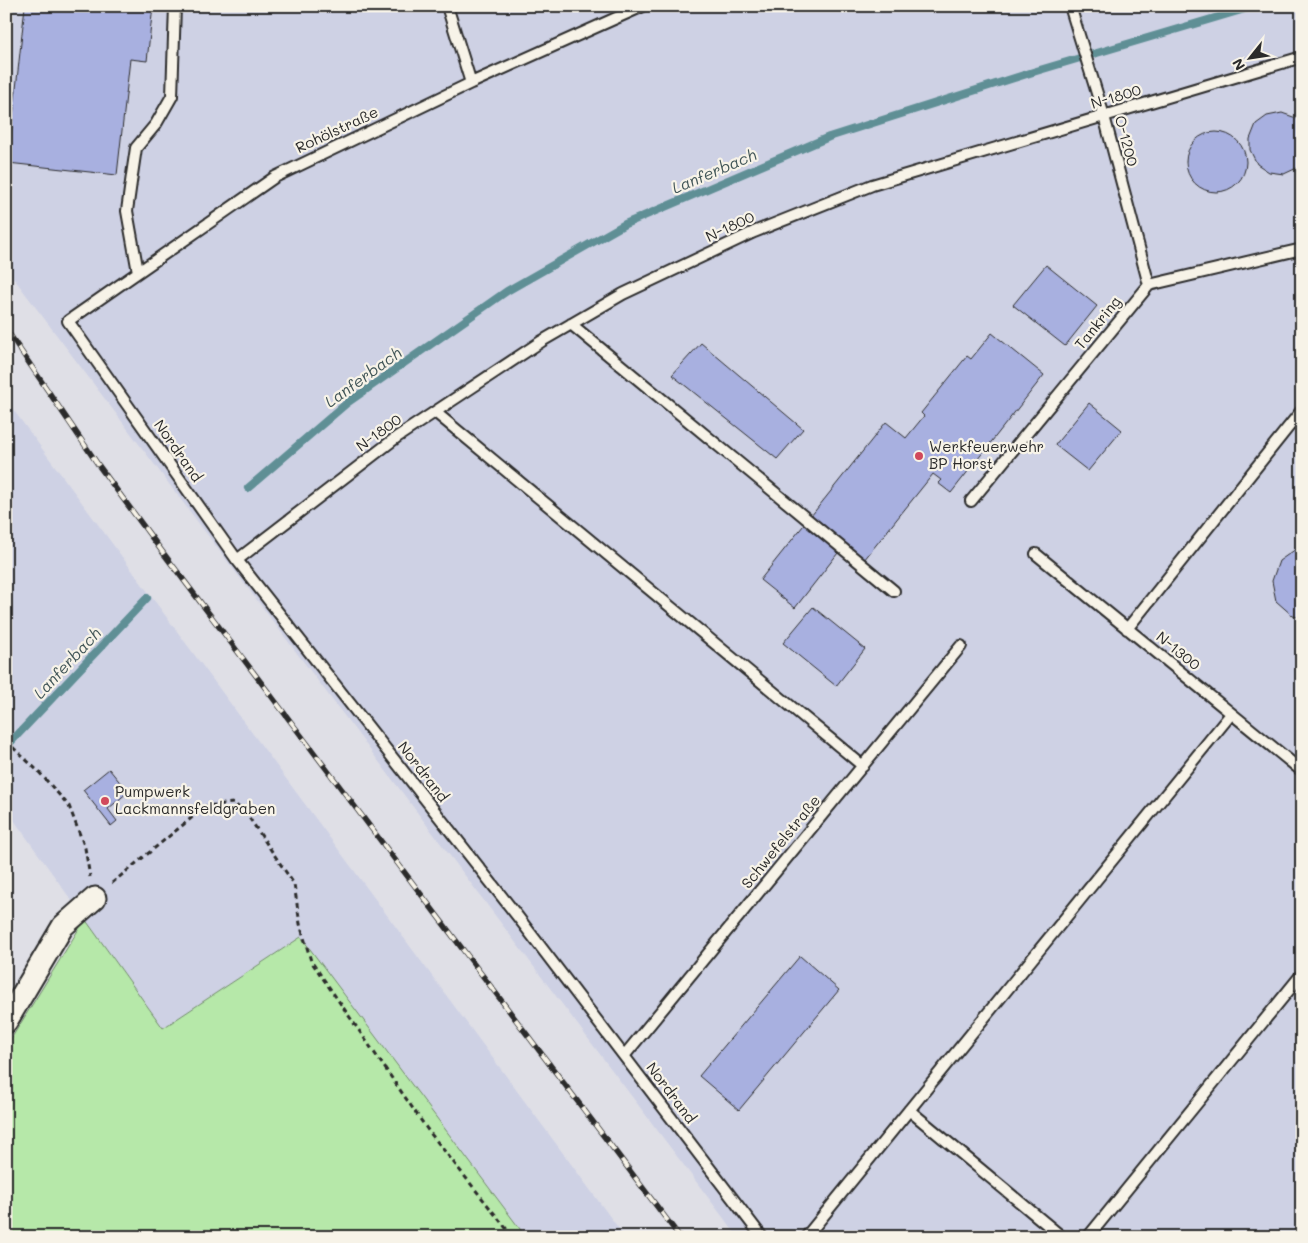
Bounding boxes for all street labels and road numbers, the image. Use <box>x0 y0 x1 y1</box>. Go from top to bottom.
street label: N-1800 <box>1088 79 1143 113</box>
street label: Rohölstraße <box>292 101 381 157</box>
street label: O-1200 <box>1111 113 1143 168</box>
street label: N-1800 <box>702 206 757 246</box>
street label: Tankring <box>1070 291 1125 353</box>
street label: N-1800 <box>352 409 405 455</box>
street label: Nordrand <box>150 415 208 486</box>
street label: N-1300 <box>1152 626 1205 674</box>
street label: Nordrand <box>394 737 454 806</box>
street label: Schwefelstraße <box>736 790 824 892</box>
street label: Nordrand <box>642 1058 701 1127</box>

